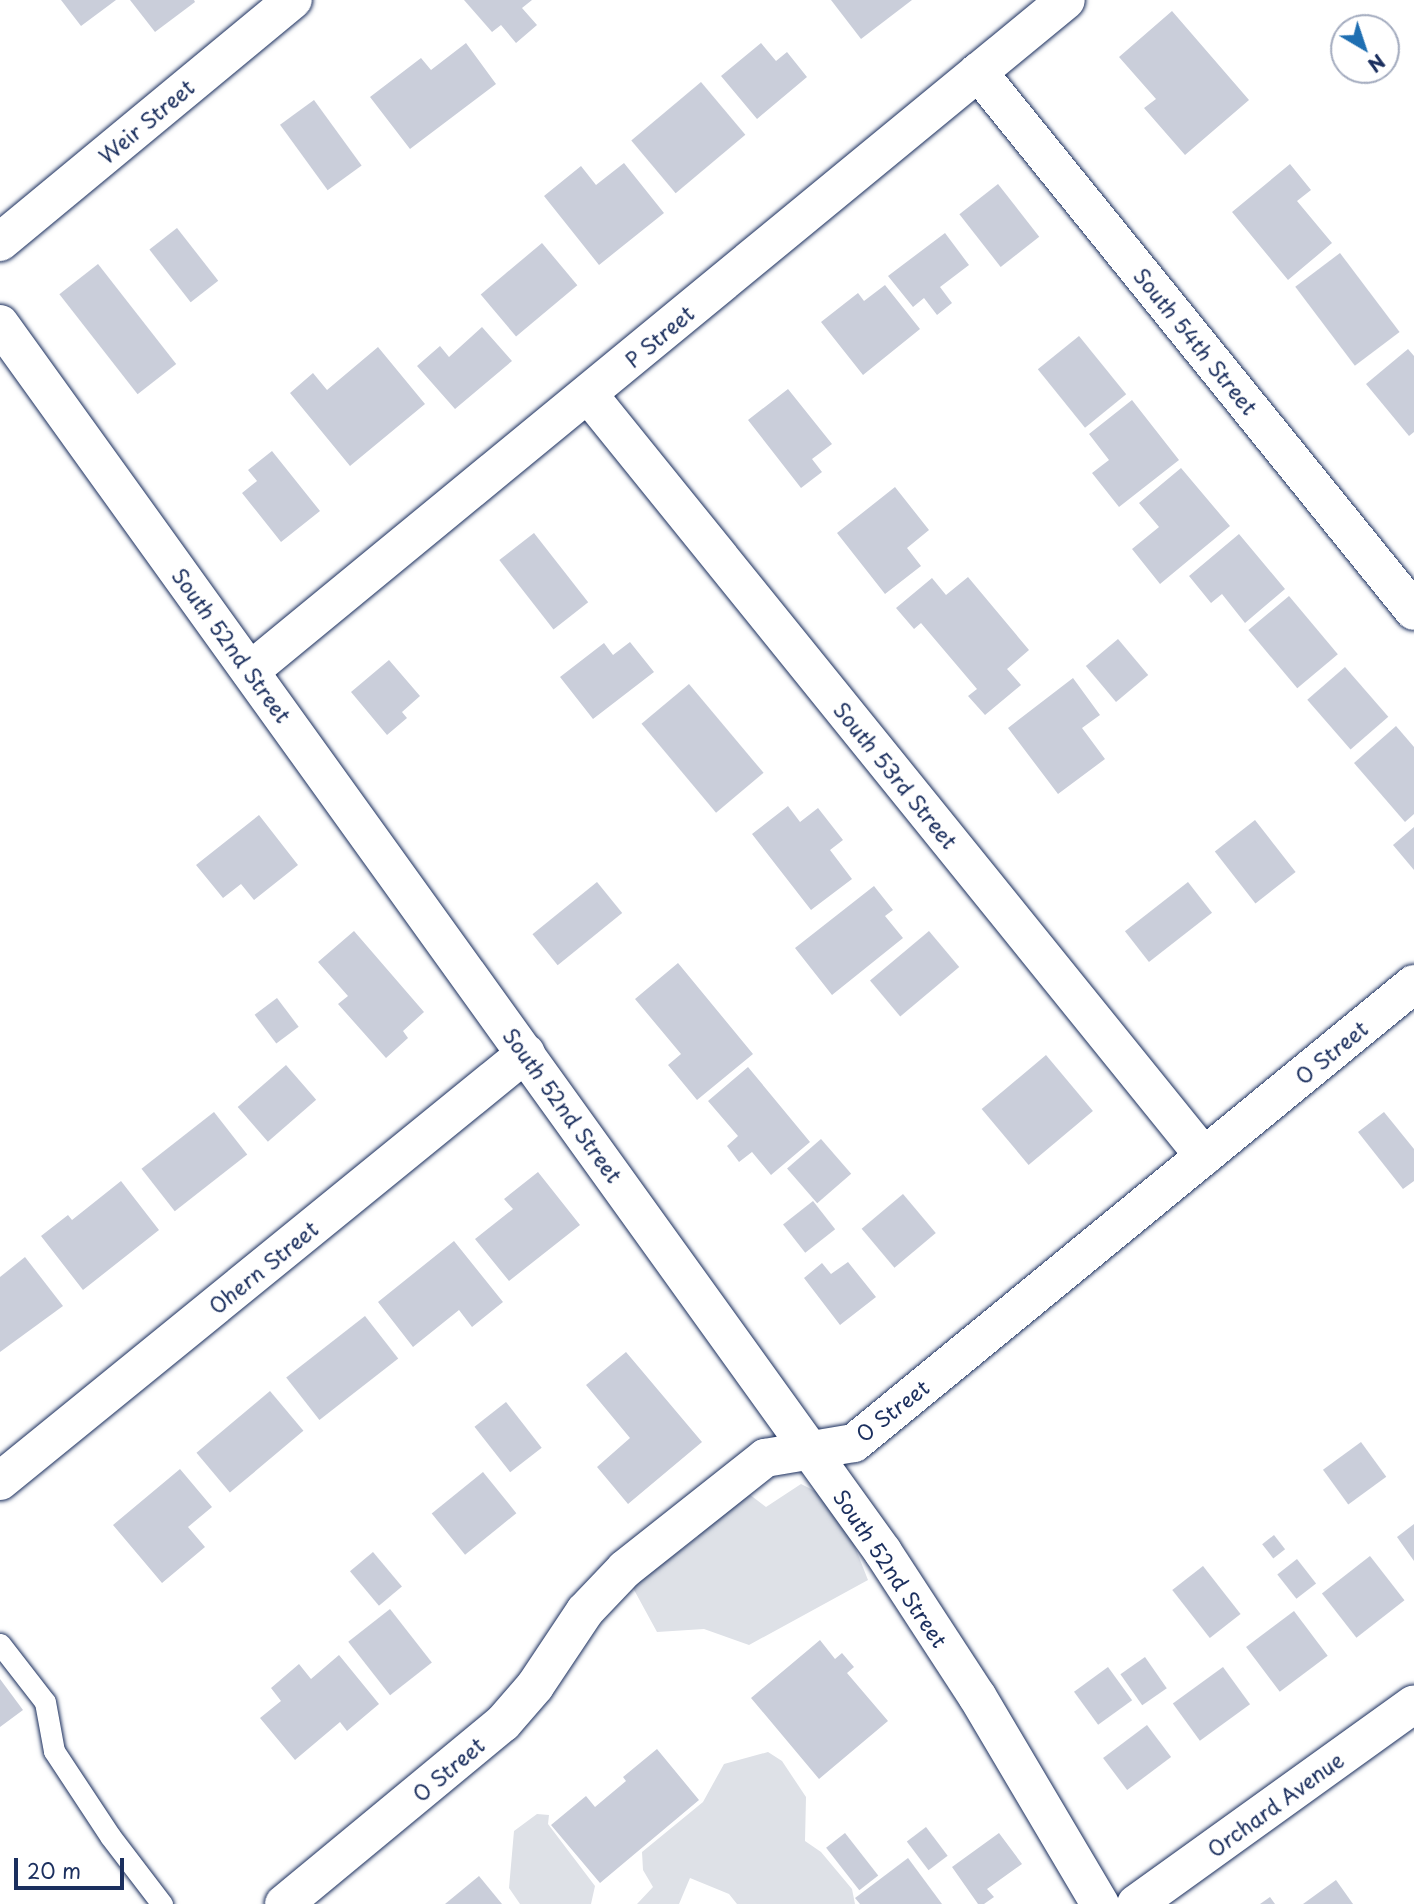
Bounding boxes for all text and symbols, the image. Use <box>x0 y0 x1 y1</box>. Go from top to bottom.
north arrow <box>1330 14 1400 84</box>
text: N <box>1362 48 1392 79</box>
street label: Weir Street <box>93 74 199 168</box>
street label: South 54th Street <box>1129 262 1263 420</box>
street label: P Street <box>619 300 699 372</box>
street label: South 52nd Street <box>167 562 297 728</box>
street label: South 53rd Street <box>828 696 964 854</box>
street label: O Street <box>1290 1015 1372 1089</box>
street label: South 52nd Street <box>498 1022 628 1188</box>
street label: Ohern Street <box>204 1215 322 1319</box>
street label: O Street <box>850 1373 934 1447</box>
street label: South 52nd Street <box>828 1484 954 1652</box>
street label: O Street <box>407 1732 489 1806</box>
street label: Orchard Avenue <box>1202 1746 1348 1862</box>
scale bar <box>18 1844 128 1888</box>
text: 20 m <box>27 1854 81 1886</box>

